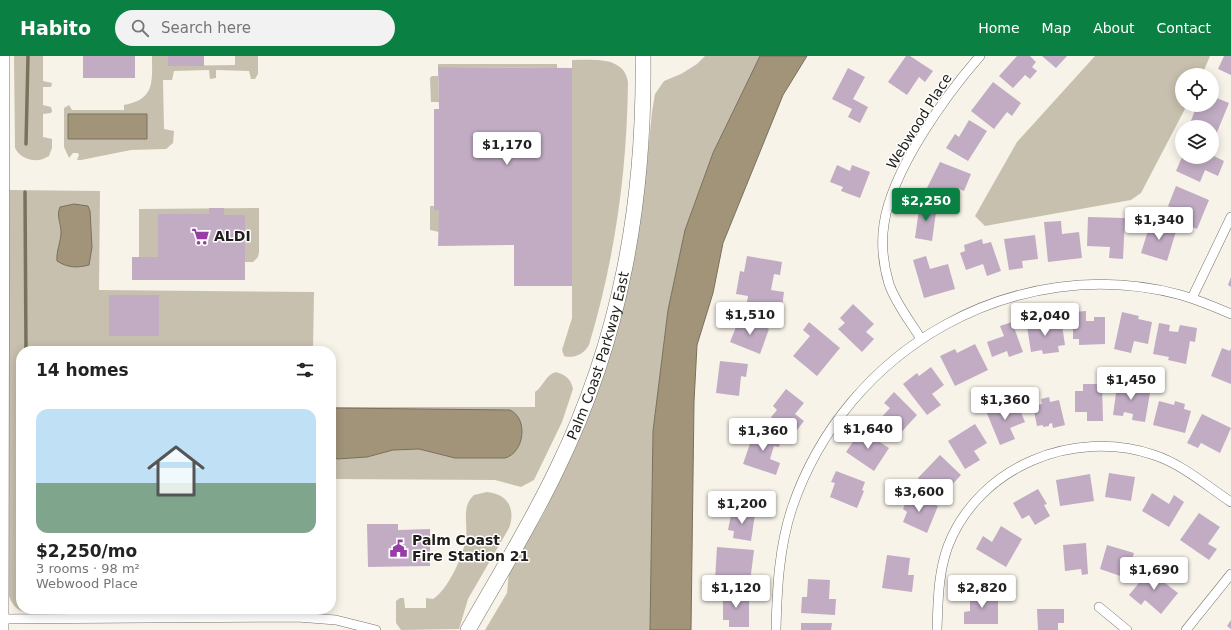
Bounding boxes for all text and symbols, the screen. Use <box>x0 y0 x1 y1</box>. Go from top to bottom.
search box <box>115 10 395 46</box>
text: Habito <box>20 17 91 39</box>
icon: search <box>129 17 151 39</box>
text: Search here <box>161 19 251 37</box>
text: Home <box>978 20 1020 36</box>
text: Map <box>1042 20 1071 36</box>
text: About <box>1093 20 1135 36</box>
text: Contact <box>1157 20 1211 36</box>
map controls <box>1175 68 1219 164</box>
button: locate <box>1175 68 1219 112</box>
street label: Webwood Place <box>883 70 955 172</box>
button: layers <box>1175 120 1219 164</box>
pin: $1,170 <box>474 132 540 166</box>
text: $1,170 <box>482 137 532 152</box>
pin: $2,250 <box>893 188 959 222</box>
text: $2,250 <box>901 193 951 208</box>
pin: $1,340 <box>1126 207 1192 241</box>
text: $1,340 <box>1134 212 1184 227</box>
supermarket icon: ALDI <box>191 226 211 246</box>
place label: ALDI <box>214 228 251 244</box>
street label: Palm Coast Parkway East <box>564 270 632 442</box>
pin: $1,510 <box>717 302 783 336</box>
pin: $2,040 <box>1012 303 1078 337</box>
text: $1,510 <box>725 307 775 322</box>
text: $2,040 <box>1020 308 1070 323</box>
icon: filters <box>294 359 316 381</box>
text: 14 homes <box>36 360 129 380</box>
pin: $1,450 <box>1098 367 1164 401</box>
text: $1,450 <box>1106 372 1156 387</box>
pin: $1,360 <box>972 387 1038 421</box>
text: $1,360 <box>980 392 1030 407</box>
pin: $1,640 <box>835 416 901 450</box>
pin: $1,360 <box>730 418 796 452</box>
text: $1,640 <box>843 421 893 436</box>
text: $1,360 <box>738 423 788 438</box>
icon: home <box>140 435 212 507</box>
pin: $3,600 <box>886 479 952 513</box>
text: $3,600 <box>894 484 944 499</box>
pin: $1,200 <box>709 491 775 525</box>
text: $1,200 <box>717 496 767 511</box>
place label: Palm Coast Fire Station 21 <box>412 532 529 564</box>
public building icon: Palm Coast Fire Station 21 <box>389 538 409 558</box>
text: $2,250/mo <box>36 541 137 561</box>
pin: $1,690 <box>1121 557 1187 591</box>
text: 3 rooms · 98 m² <box>36 561 140 576</box>
text: $1,690 <box>1129 562 1179 577</box>
pin: $1,120 <box>703 575 769 609</box>
pin: $2,820 <box>949 575 1015 609</box>
text: Webwood Place <box>36 576 138 591</box>
text: $1,120 <box>711 580 761 595</box>
text: $2,820 <box>957 580 1007 595</box>

